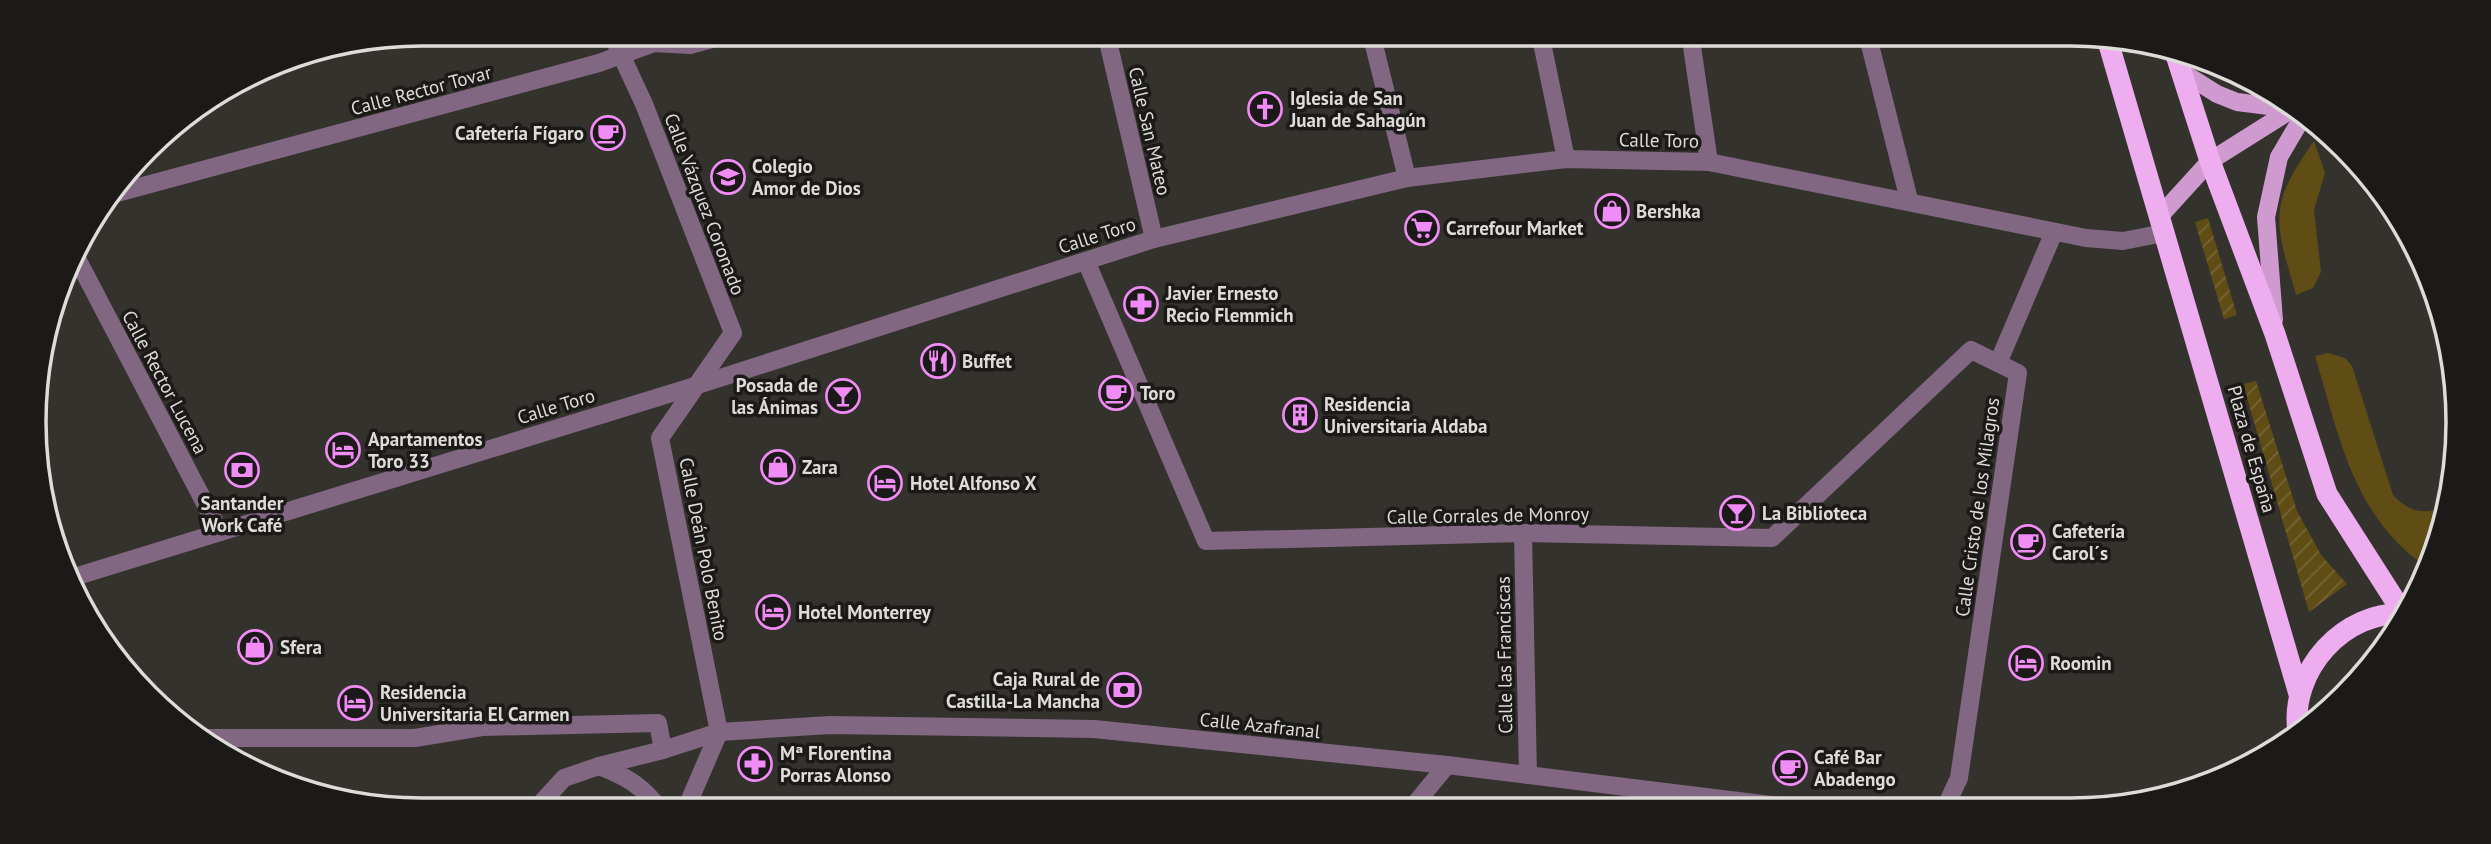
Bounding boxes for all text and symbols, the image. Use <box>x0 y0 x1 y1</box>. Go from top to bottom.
street label: Calle Rector Tovar <box>348 60 494 120</box>
street label: Calle San Mateo <box>1124 64 1176 198</box>
place label: Iglesia de San Juan de Sahagún <box>1289 86 1426 132</box>
church icon: Iglesia de San Juan de Sahagún <box>1246 90 1284 128</box>
street label: Calle Vázquez Coronado <box>659 110 751 298</box>
cafe icon: Cafetería Fígaro <box>589 114 627 152</box>
place label: Cafetería Fígaro <box>455 121 584 145</box>
street label: Calle Toro <box>1619 127 1699 153</box>
place label: Colegio Amor de Dios <box>752 154 861 200</box>
school or university icon: Colegio Amor de Dios <box>709 158 747 196</box>
shop icon: Bershka <box>1593 192 1631 230</box>
place label: Bershka <box>1636 199 1701 223</box>
supermarket icon: Carrefour Market <box>1403 209 1441 247</box>
street label: Calle Toro <box>1055 211 1139 259</box>
place label: Carrefour Market <box>1446 216 1584 240</box>
place label: Javier Ernesto Recio Flemmich <box>1165 281 1294 327</box>
pharmacy icon: Javier Ernesto Recio Flemmich <box>1122 285 1160 323</box>
street label: Calle Rector Lucena <box>117 306 213 458</box>
restaurant icon: Buffet <box>919 342 957 380</box>
place label: Buffet <box>962 349 1012 373</box>
place label: Posada de las Ánimas <box>731 373 818 419</box>
cafe icon: Toro <box>1097 374 1135 412</box>
bar icon: Posada de las Ánimas <box>824 377 862 415</box>
place label: Toro <box>1140 381 1175 405</box>
street label: Calle Toro <box>514 383 598 429</box>
street label: Plaza de España <box>2222 383 2282 515</box>
place label: Residencia Universitaria Aldaba <box>1324 392 1487 438</box>
building icon: Residencia Universitaria Aldaba <box>1281 396 1319 434</box>
street label: Calle Cristo de los Milagros <box>1950 396 2004 618</box>
place label: Apartamentos Toro 33 <box>368 427 483 473</box>
hotel icon: Apartamentos Toro 33 <box>324 431 362 469</box>
shop icon: Zara <box>759 448 797 486</box>
bank icon: Santander Work Café <box>223 451 261 489</box>
street label: Calle Deán Polo Benito <box>674 455 734 643</box>
place label: Zara <box>802 455 838 479</box>
hotel icon: Hotel Alfonso X <box>866 464 904 502</box>
place label: Hotel Alfonso X <box>910 471 1037 495</box>
place label: Santander Work Café <box>201 491 284 537</box>
bar icon: La Biblioteca <box>1718 494 1756 532</box>
street label: Calle Corrales de Monroy <box>1387 501 1590 529</box>
place label: La Biblioteca <box>1762 501 1867 525</box>
place label: Cafetería Carol´s <box>2052 519 2125 565</box>
cafe icon: Cafetería Carol´s <box>2009 523 2047 561</box>
street label: Calle las Franciscas <box>1491 576 1517 734</box>
hotel icon: Hotel Monterrey <box>754 593 792 631</box>
place label: Hotel Monterrey <box>798 600 932 624</box>
shop icon: Sfera <box>236 628 274 666</box>
place label: Sfera <box>280 635 322 659</box>
hotel icon: Roomin <box>2007 644 2045 682</box>
place label: Roomin <box>2050 651 2112 675</box>
place label: Caja Rural de Castilla-La Mancha <box>946 667 1100 713</box>
bank icon: Caja Rural de Castilla-La Mancha <box>1105 671 1143 709</box>
place label: Residencia Universitaria El Carmen <box>380 680 570 726</box>
hotel icon: Residencia Universitaria El Carmen <box>336 684 374 722</box>
street label: Calle Azafranal <box>1199 707 1322 743</box>
place label: Mª Florentina Porras Alonso <box>780 741 892 787</box>
pharmacy icon: Mª Florentina Porras Alonso <box>736 745 774 783</box>
place label: Café Bar Abadengo <box>1814 745 1896 791</box>
cafe icon: Café Bar Abadengo <box>1771 749 1809 787</box>

